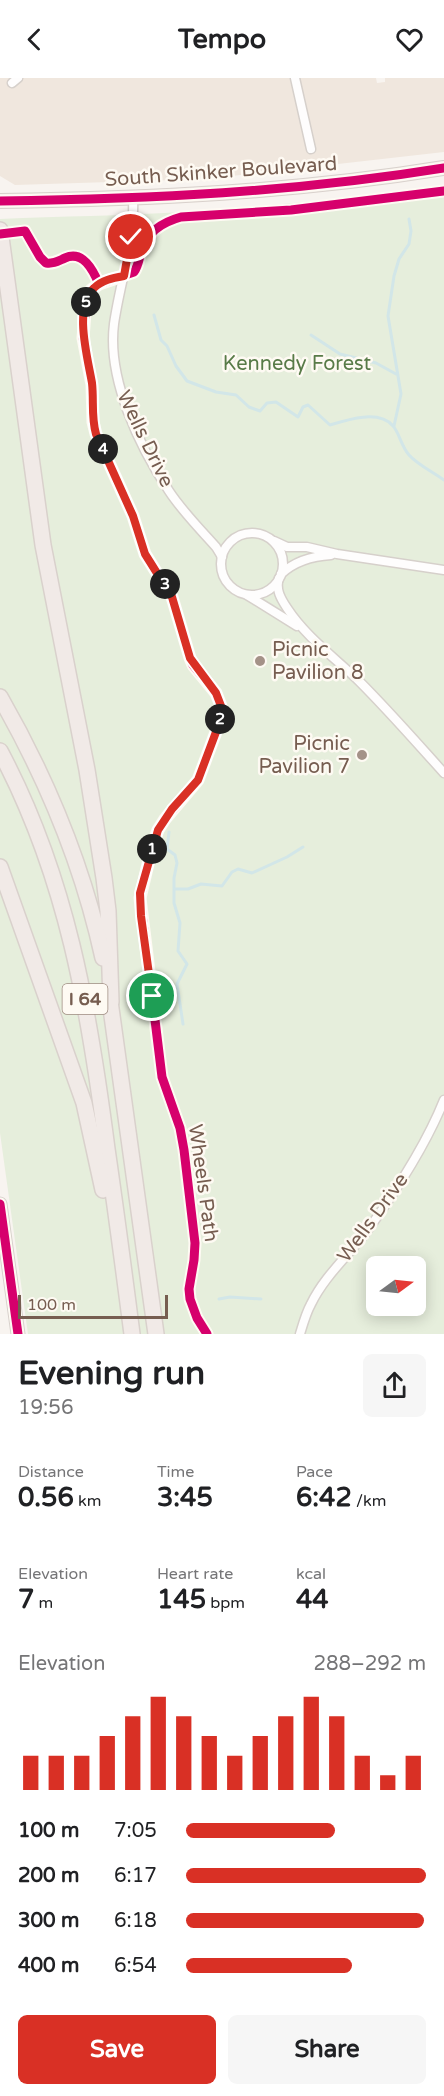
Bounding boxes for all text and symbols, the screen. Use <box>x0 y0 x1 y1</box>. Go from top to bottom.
icon: back <box>18 23 51 56</box>
text: Tempo <box>178 23 266 56</box>
icon: heart <box>393 23 426 56</box>
street label: South Skinker Boulevard <box>104 152 338 192</box>
pin <box>105 211 156 262</box>
icon: check <box>114 220 147 253</box>
pin: 5 <box>71 287 101 317</box>
text: 5 <box>81 292 91 312</box>
park label: Kennedy Forest <box>223 352 372 376</box>
street label: Wells Drive <box>111 387 179 491</box>
pin: 4 <box>88 434 118 464</box>
text: 4 <box>98 439 108 459</box>
pin: 3 <box>150 569 180 599</box>
text: 3 <box>160 574 170 594</box>
place label: Picnic Pavilion 8 <box>272 638 364 685</box>
marker: Picnic Pavilion 8 <box>253 654 267 668</box>
pin: 2 <box>205 704 235 734</box>
text: 2 <box>215 709 225 729</box>
place label: Picnic Pavilion 7 <box>258 732 350 779</box>
marker: Picnic Pavilion 7 <box>355 748 369 762</box>
pin: 1 <box>137 834 167 864</box>
text: 1 <box>147 839 157 859</box>
pin <box>126 970 177 1021</box>
icon: arrive <box>135 979 168 1012</box>
road number: I 64 <box>62 984 107 1014</box>
street label: Wheels Path <box>183 1123 223 1243</box>
street label: Wells Drive <box>333 1169 413 1267</box>
north arrow <box>366 1256 426 1316</box>
map controls <box>366 1256 426 1316</box>
scale bar <box>18 1292 168 1320</box>
text: 100 m <box>27 1295 76 1315</box>
text: Evening run <box>18 1354 205 1393</box>
button: share <box>363 1354 426 1417</box>
text: 19:56 <box>18 1396 73 1420</box>
text: Distance <box>18 1462 84 1482</box>
text: Time <box>157 1462 194 1482</box>
text: Pace <box>296 1462 333 1482</box>
text: 0.56 <box>18 1482 74 1513</box>
text: 3:45 <box>157 1482 213 1513</box>
text: 6:42 <box>296 1482 352 1513</box>
text: km <box>74 1491 101 1511</box>
text: /km <box>352 1491 386 1511</box>
text: Elevation <box>18 1564 88 1584</box>
text: Heart rate <box>157 1564 233 1584</box>
text: kcal <box>296 1564 326 1584</box>
text: 7 <box>18 1584 34 1615</box>
text: 145 <box>157 1584 206 1615</box>
text: 44 <box>296 1584 329 1615</box>
text: m <box>34 1593 53 1613</box>
text: bpm <box>206 1593 245 1613</box>
text: Elevation <box>18 1652 105 1676</box>
text: 288–292 m <box>313 1652 426 1676</box>
text: 100 m <box>18 1819 79 1843</box>
text: 7:05 <box>114 1819 157 1843</box>
text: 200 m <box>18 1864 79 1888</box>
text: 6:17 <box>114 1864 157 1888</box>
text: 300 m <box>18 1909 79 1933</box>
text: 6:18 <box>114 1909 157 1933</box>
text: 400 m <box>18 1954 79 1978</box>
text: 6:54 <box>114 1954 157 1978</box>
button: Save <box>18 2015 216 2084</box>
button: Share <box>228 2015 426 2084</box>

